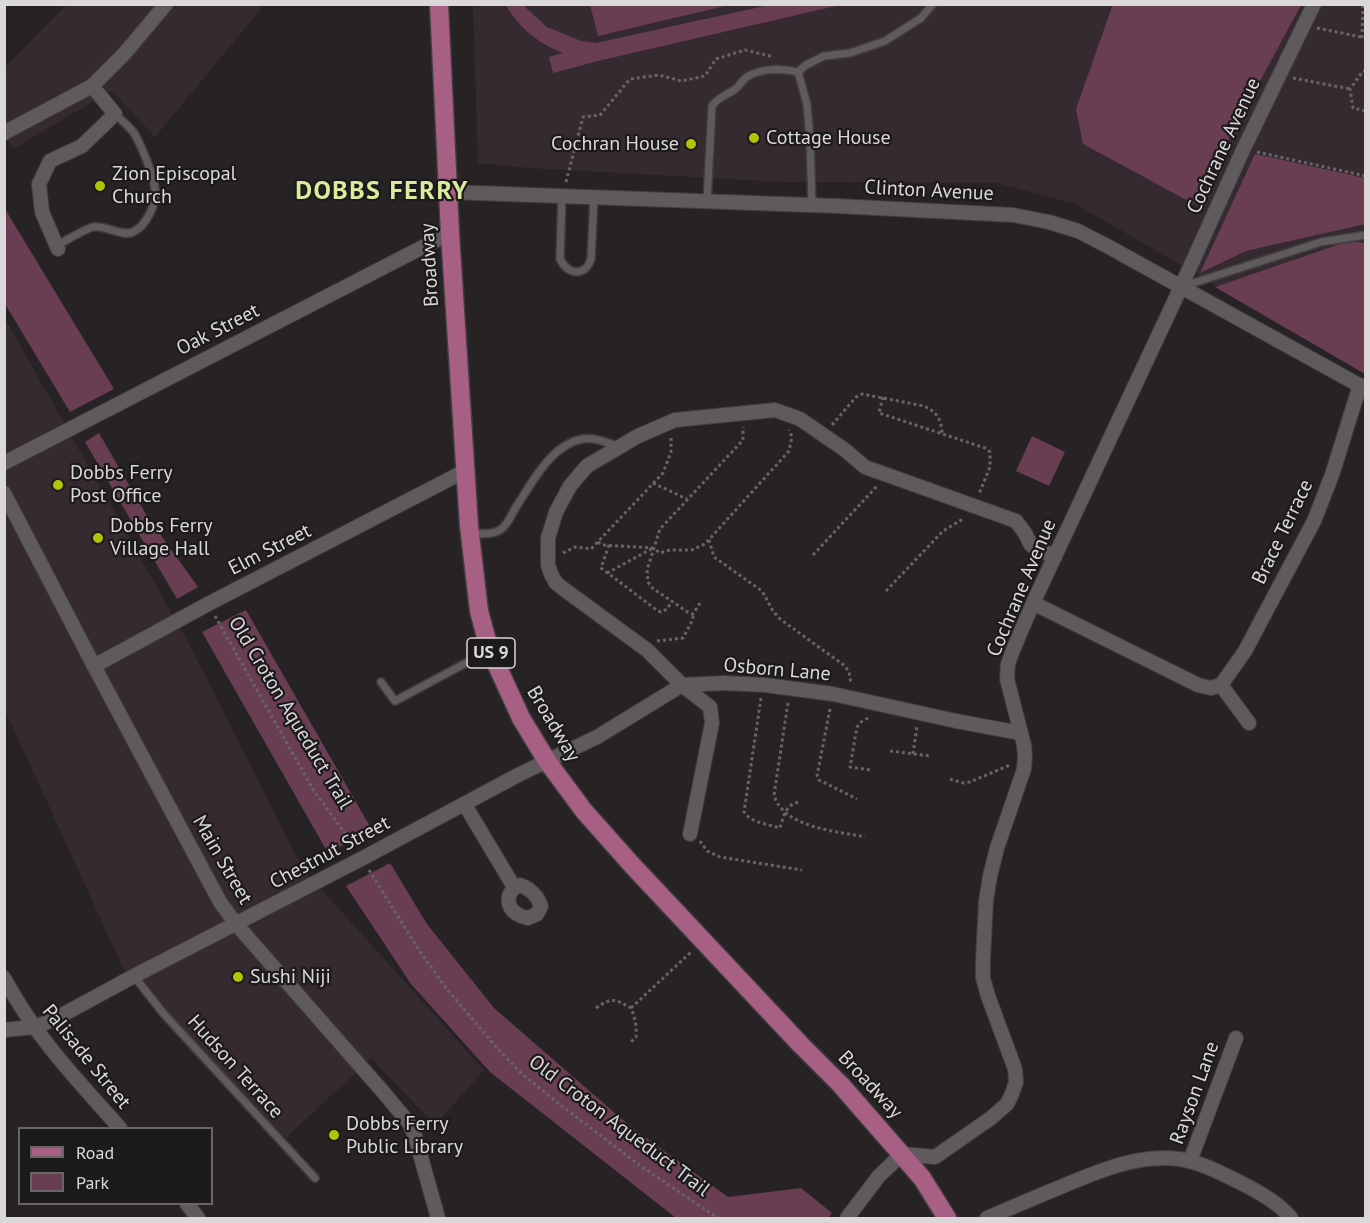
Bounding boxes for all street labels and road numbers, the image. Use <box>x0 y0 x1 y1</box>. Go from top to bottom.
street label: Cochrane Avenue <box>1182 74 1266 218</box>
street label: Clinton Avenue <box>864 176 994 206</box>
street label: Broadway <box>416 223 444 307</box>
street label: Oak Street <box>173 299 263 361</box>
street label: Brace Terrace <box>1247 476 1319 588</box>
street label: Cochrane Avenue <box>982 516 1062 660</box>
street label: Elm Street <box>225 519 315 581</box>
street label: Old Croton Aqueduct Trail <box>223 612 357 814</box>
road number: US 9 <box>467 638 515 668</box>
street label: Osborn Lane <box>722 653 832 687</box>
street label: Broadway <box>521 682 585 766</box>
street label: Main Street <box>187 811 257 909</box>
street label: Chestnut Street <box>266 811 394 895</box>
street label: Palisade Street <box>37 1000 135 1114</box>
street label: Hudson Terrace <box>182 1010 288 1124</box>
street label: Rayson Lane <box>1165 1038 1225 1148</box>
street label: Broadway <box>833 1046 907 1124</box>
street label: Old Croton Aqueduct Trail <box>524 1050 714 1202</box>

